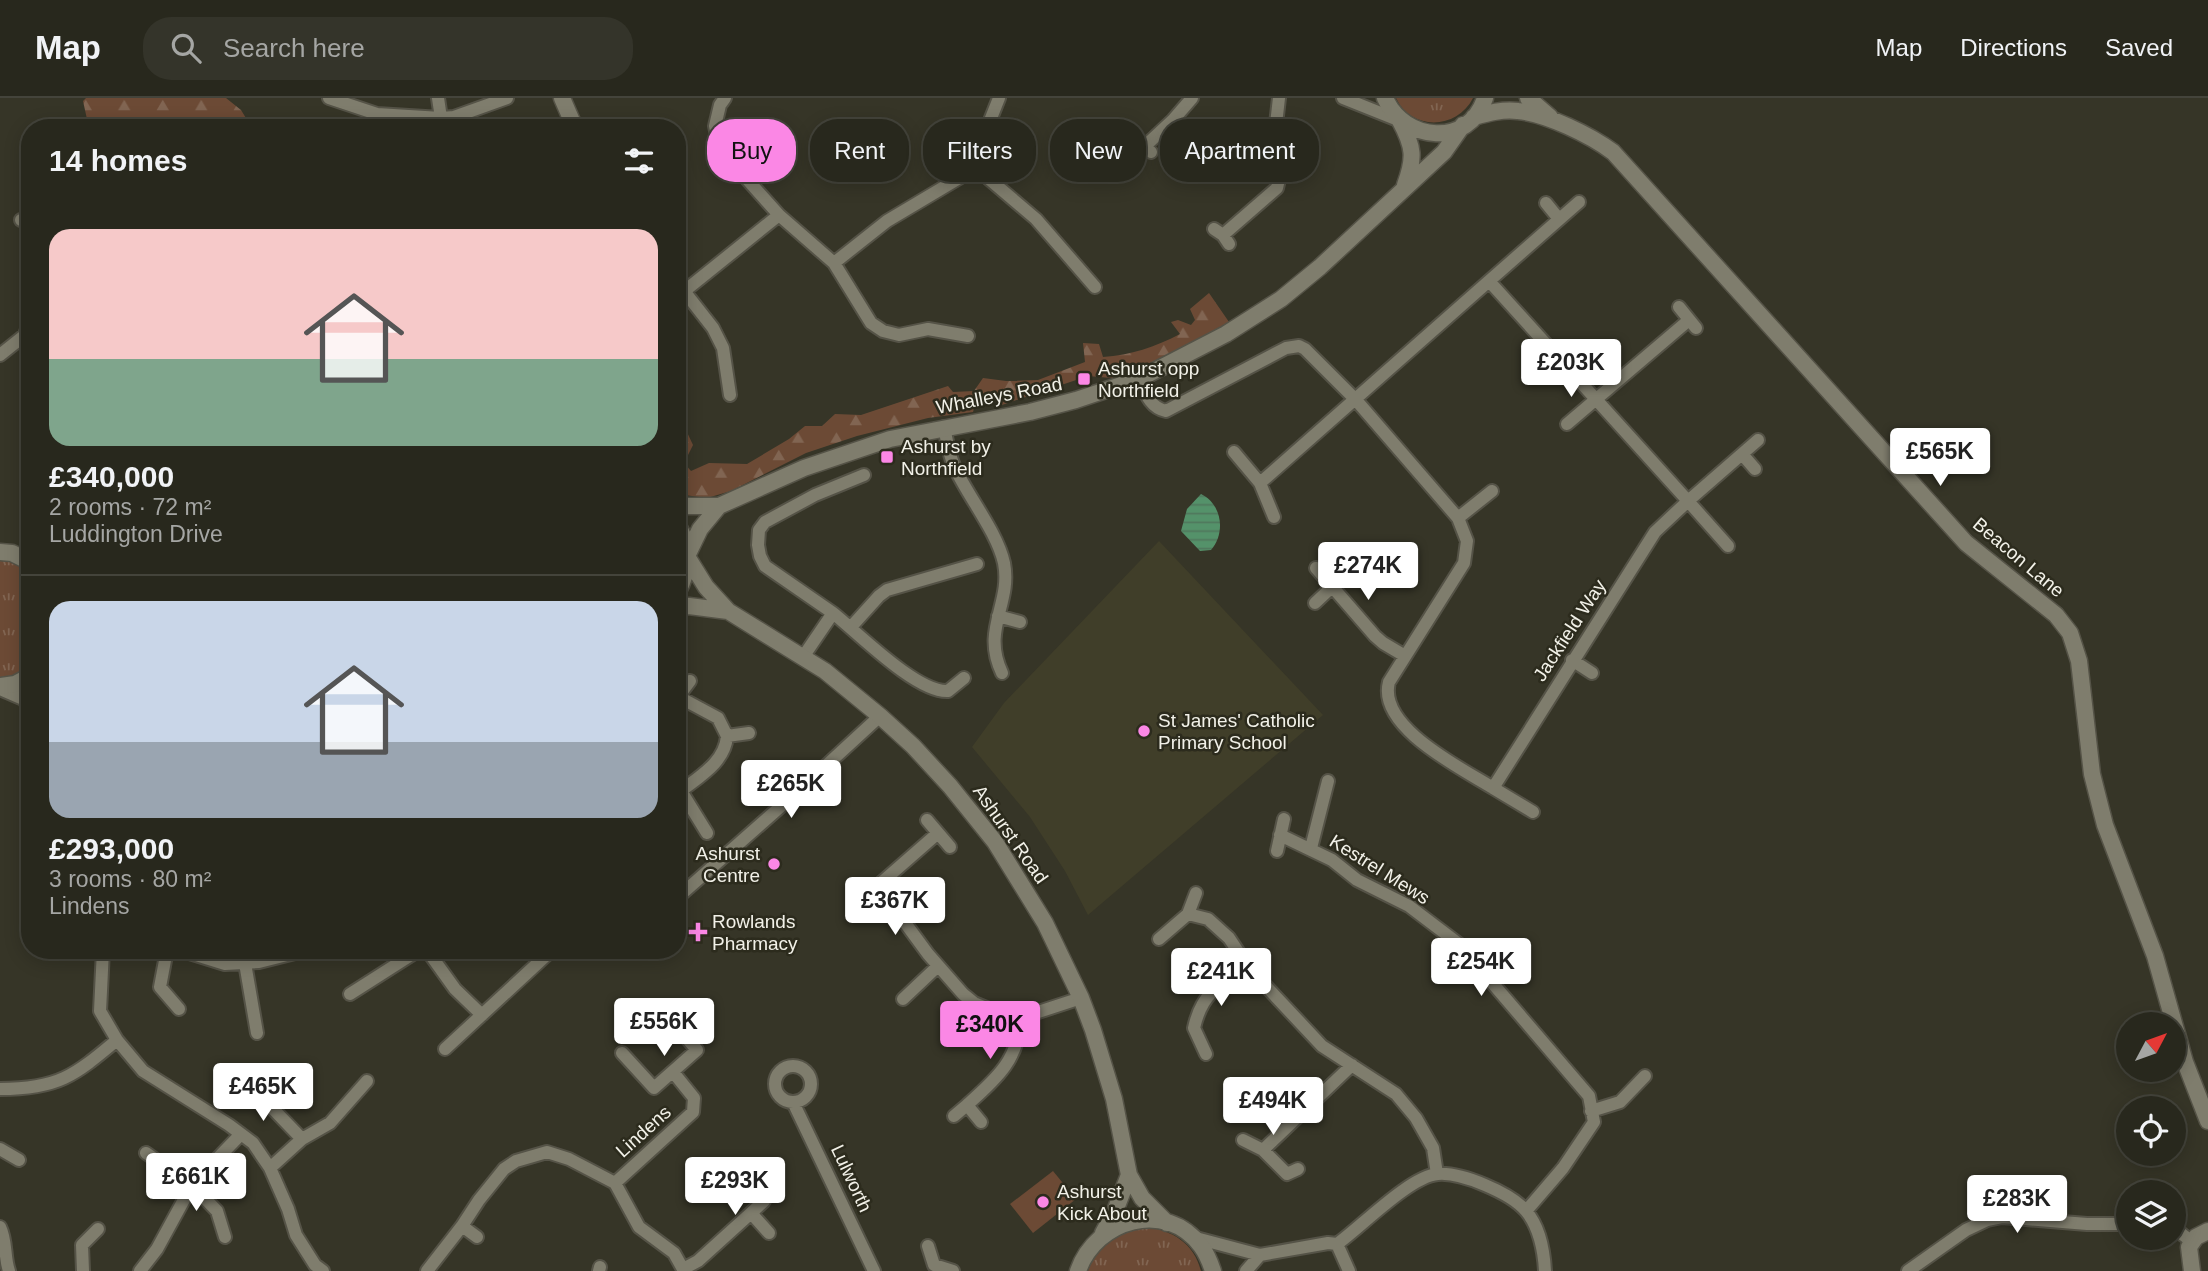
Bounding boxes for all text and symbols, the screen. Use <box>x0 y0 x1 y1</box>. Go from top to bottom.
search box <box>143 17 633 80</box>
text: Map <box>35 29 101 66</box>
icon: search <box>167 29 205 67</box>
text: Search here <box>223 33 365 63</box>
text: Map <box>1876 34 1922 61</box>
text: Directions <box>1960 34 2067 61</box>
text: Saved <box>2105 34 2173 61</box>
chip: Buy <box>707 119 796 182</box>
chip: Rent <box>810 119 909 182</box>
chip: Filters <box>923 119 1036 182</box>
chip: New <box>1050 119 1146 182</box>
chip: Apartment <box>1160 119 1319 182</box>
icon: filters <box>620 142 658 180</box>
text: 14 homes <box>49 144 187 177</box>
icon: home <box>291 275 417 401</box>
pin: £203K <box>1522 340 1620 399</box>
text: £203K <box>1537 349 1605 375</box>
place label: Ashurst opp Northfield <box>1098 358 1199 401</box>
marker: Ashurst opp Northfield <box>1076 371 1092 387</box>
street label: Whalleys Road <box>934 373 1064 418</box>
pin: £565K <box>1891 428 1989 488</box>
place label: Ashurst by Northfield <box>901 436 991 479</box>
text: £565K <box>1906 438 1974 464</box>
marker: Ashurst by Northfield <box>879 449 895 465</box>
text: £340,000 <box>49 460 174 493</box>
text: 2 rooms · 72 m² <box>49 494 211 520</box>
street label: Beacon Lane <box>1969 513 2068 601</box>
text: Luddington Drive <box>49 521 223 547</box>
pin: £274K <box>1319 542 1417 602</box>
text: £274K <box>1334 552 1402 578</box>
street label: Jackfield Way <box>1529 575 1610 685</box>
icon: home <box>291 647 417 773</box>
place label: St James' Catholic Primary School <box>1158 710 1315 753</box>
marker: St James' Catholic Primary School <box>1136 723 1152 739</box>
pin: £265K <box>742 760 840 820</box>
text: £265K <box>757 770 825 796</box>
street label: Ashurst Road <box>969 781 1052 887</box>
street label: Kestrel Mews <box>1326 830 1434 909</box>
text: £293,000 <box>49 832 174 865</box>
place label: Ashurst Centre <box>696 843 761 886</box>
marker: Ashurst Centre <box>766 856 782 872</box>
text: 3 rooms · 80 m² <box>49 866 211 892</box>
pin: £367K <box>846 878 944 937</box>
text: £367K <box>861 887 929 913</box>
text: Lindens <box>49 893 130 919</box>
place label: Rowlands Pharmacy <box>712 911 798 954</box>
marker: Rowlands Pharmacy <box>690 924 706 940</box>
pin: £254K <box>1432 939 1530 998</box>
pin: £241K <box>1172 948 1270 1008</box>
text: £254K <box>1447 948 1515 974</box>
text: £241K <box>1187 958 1255 984</box>
pin: £556K <box>615 998 713 1058</box>
pin: £340K <box>941 1002 1039 1061</box>
text: £556K <box>630 1008 698 1034</box>
text: £340K <box>956 1011 1024 1037</box>
north arrow <box>2116 1012 2186 1082</box>
map controls <box>2116 1012 2186 1250</box>
pin: £465K <box>214 1063 312 1123</box>
text: £465K <box>229 1073 297 1099</box>
pin: £494K <box>1224 1077 1322 1137</box>
text: £494K <box>1239 1087 1307 1113</box>
button: locate <box>2116 1096 2186 1166</box>
street label: Lindens <box>612 1101 675 1161</box>
street label: Lulworth <box>827 1141 876 1215</box>
pin: £661K <box>147 1154 245 1213</box>
pin: £293K <box>686 1158 784 1217</box>
text: £661K <box>162 1163 230 1189</box>
text: £293K <box>701 1167 769 1193</box>
pin: £283K <box>1968 1176 2066 1235</box>
button: layers <box>2116 1180 2186 1250</box>
place label: Ashurst Kick About <box>1057 1181 1147 1224</box>
text: £283K <box>1983 1185 2051 1211</box>
marker: Ashurst Kick About <box>1035 1194 1051 1210</box>

